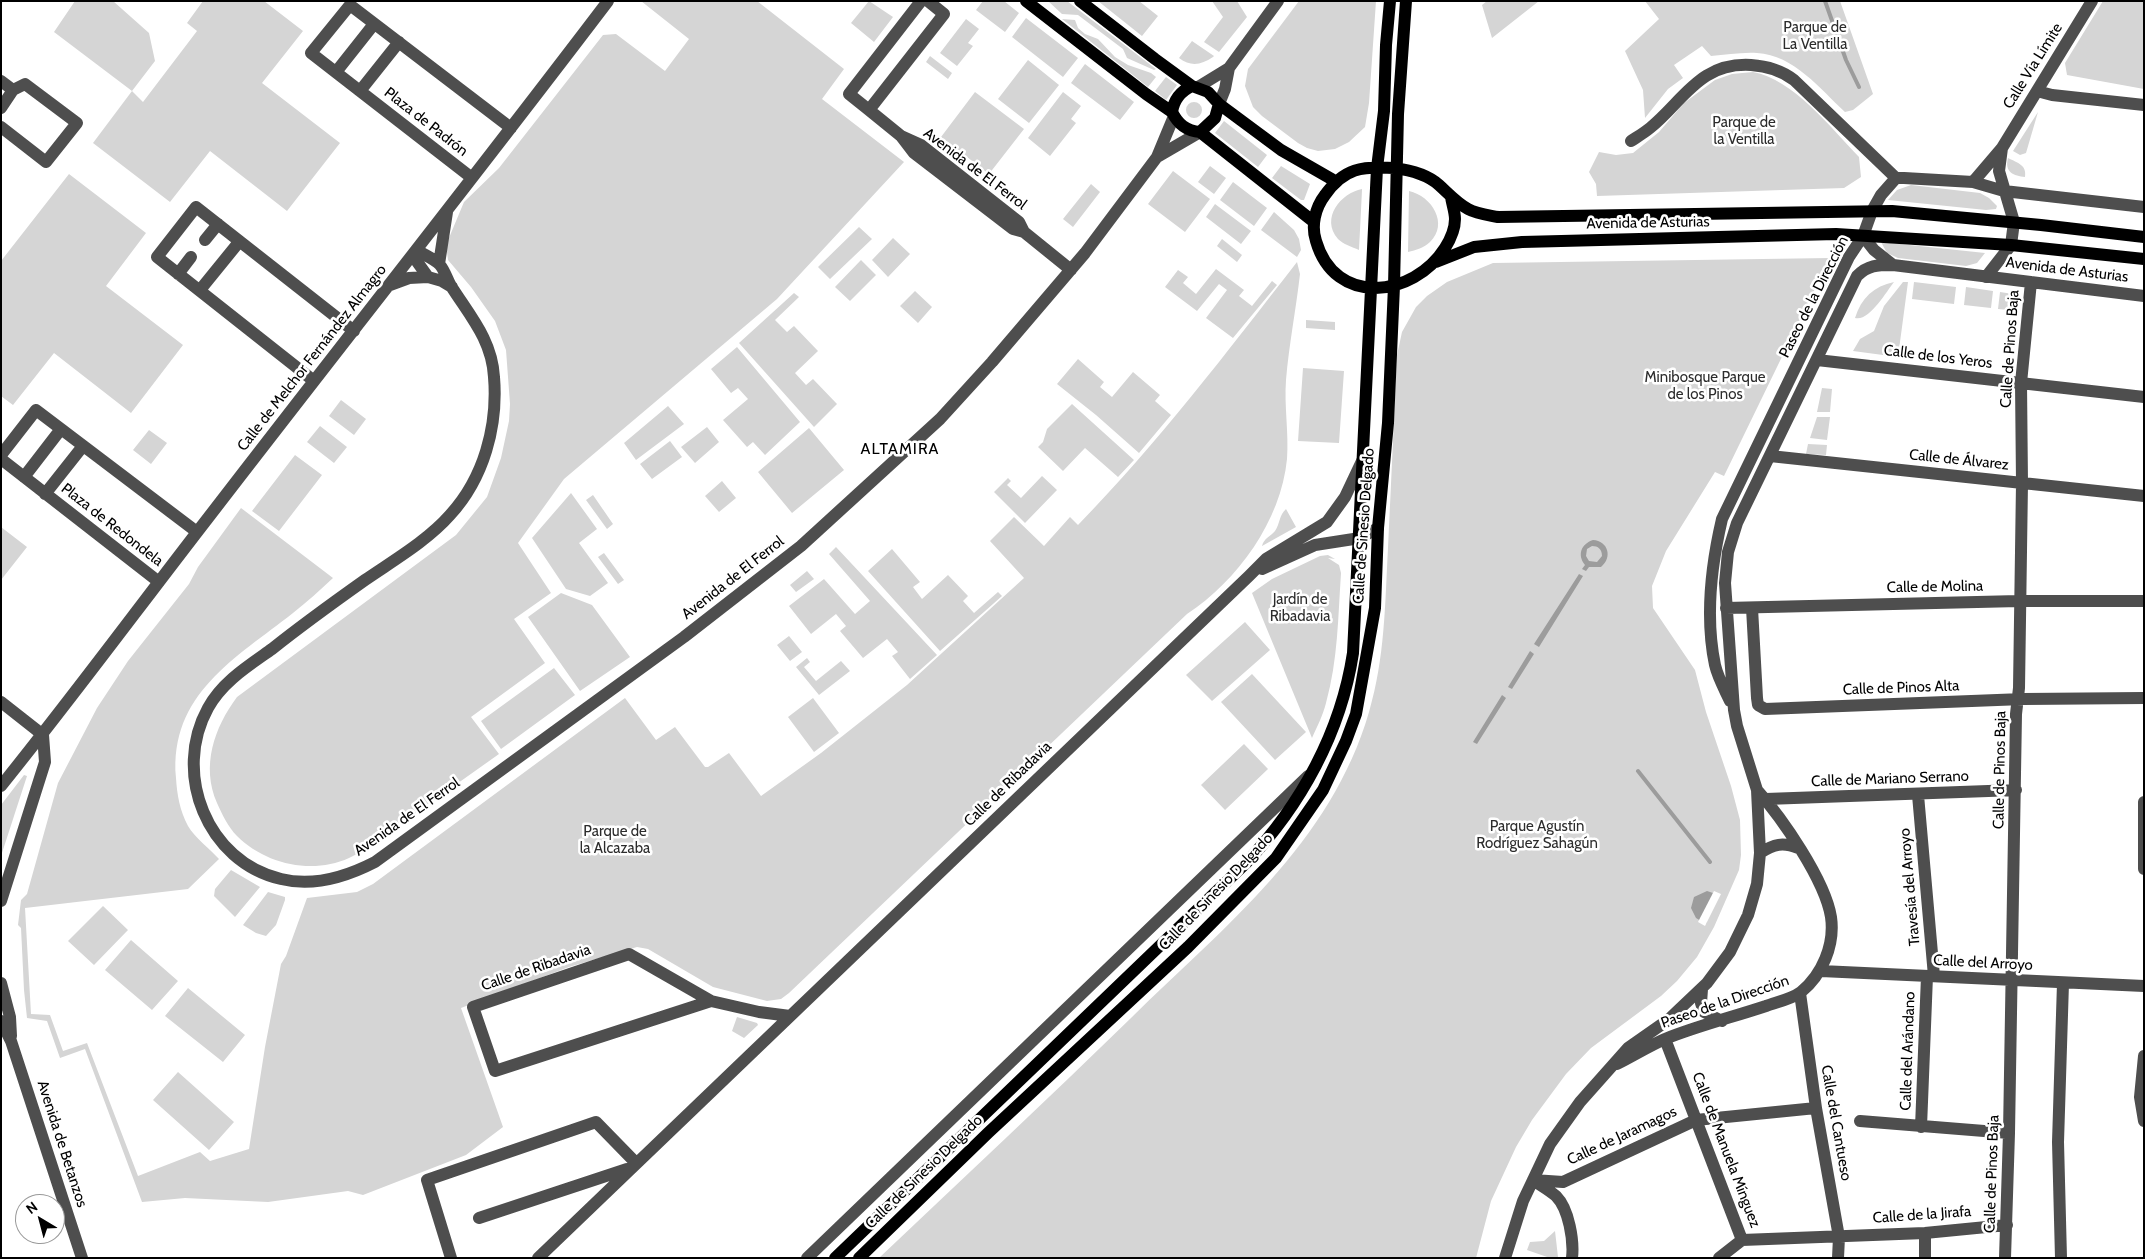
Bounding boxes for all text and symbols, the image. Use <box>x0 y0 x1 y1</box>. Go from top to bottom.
park label: Parque de La Ventilla <box>1783 19 1847 54</box>
street label: Calle Vía Límite <box>1999 20 2067 112</box>
street label: Plaza de Padrón <box>381 84 471 160</box>
park label: Parque de la Ventilla <box>1712 114 1776 149</box>
street label: Avenida de El Ferrol <box>920 124 1030 214</box>
street label: Avenida de Asturias <box>1586 213 1710 233</box>
street label: Paseo de la Dirección <box>1776 233 1852 361</box>
street label: Avenida de Asturias <box>2005 254 2129 286</box>
street label: Calle de Melchor Fernández Almagro <box>234 261 390 455</box>
street label: Calle de Pinos Baja <box>1997 289 2023 409</box>
street label: Calle de los Yeros <box>1883 341 1993 373</box>
park label: Minibosque Parque de los Pinos <box>1645 369 1765 404</box>
district label: ALTAMIRA <box>860 439 940 459</box>
street label: Calle de Álvarez <box>1908 446 2010 474</box>
street label: Calle de Sinesio Delgado <box>1350 448 1378 604</box>
street label: Plaza de Redondela <box>57 480 167 570</box>
street label: Avenida de El Ferrol <box>678 533 788 623</box>
street label: Calle de Molina <box>1887 577 1983 597</box>
park label: Jardín de Ribadavia <box>1270 591 1330 626</box>
street label: Calle de Pinos Alta <box>1842 677 1960 699</box>
street label: Calle de Pinos Baja <box>1990 711 2010 829</box>
street label: Calle de Ribadavia <box>961 738 1055 830</box>
street label: Calle de Mariano Serrano <box>1811 767 1969 791</box>
street label: Avenida de El Ferrol <box>351 774 463 860</box>
park label: Parque Agustín Rodríguez Sahagún <box>1476 818 1598 853</box>
park label: Parque de la Alcazaba <box>580 823 650 858</box>
street label: Travesía del Arroyo <box>1896 827 1924 947</box>
street label: Calle de Sinesio Delgado <box>1155 830 1277 954</box>
street label: Calle de Ribadavia <box>479 941 593 995</box>
street label: Calle del Arroyo <box>1933 951 2033 975</box>
street label: Paseo de la Dirección <box>1659 972 1791 1032</box>
street label: Calle del Arándano <box>1897 991 1919 1111</box>
street label: Calle del Cantueso <box>1817 1064 1855 1182</box>
street label: Calle de Manuela Mínguez <box>1688 1070 1764 1230</box>
street label: Avenida de Betanzos <box>33 1078 91 1210</box>
street label: Calle de Jaramagos <box>1564 1103 1680 1169</box>
street label: Calle de Sinesio Delgado <box>862 1111 986 1233</box>
street label: Calle de Pinos Baja <box>1981 1115 2003 1233</box>
north arrow <box>15 1194 65 1244</box>
text: N <box>22 1198 41 1218</box>
street label: Calle de la Jirafa <box>1872 1203 1972 1227</box>

